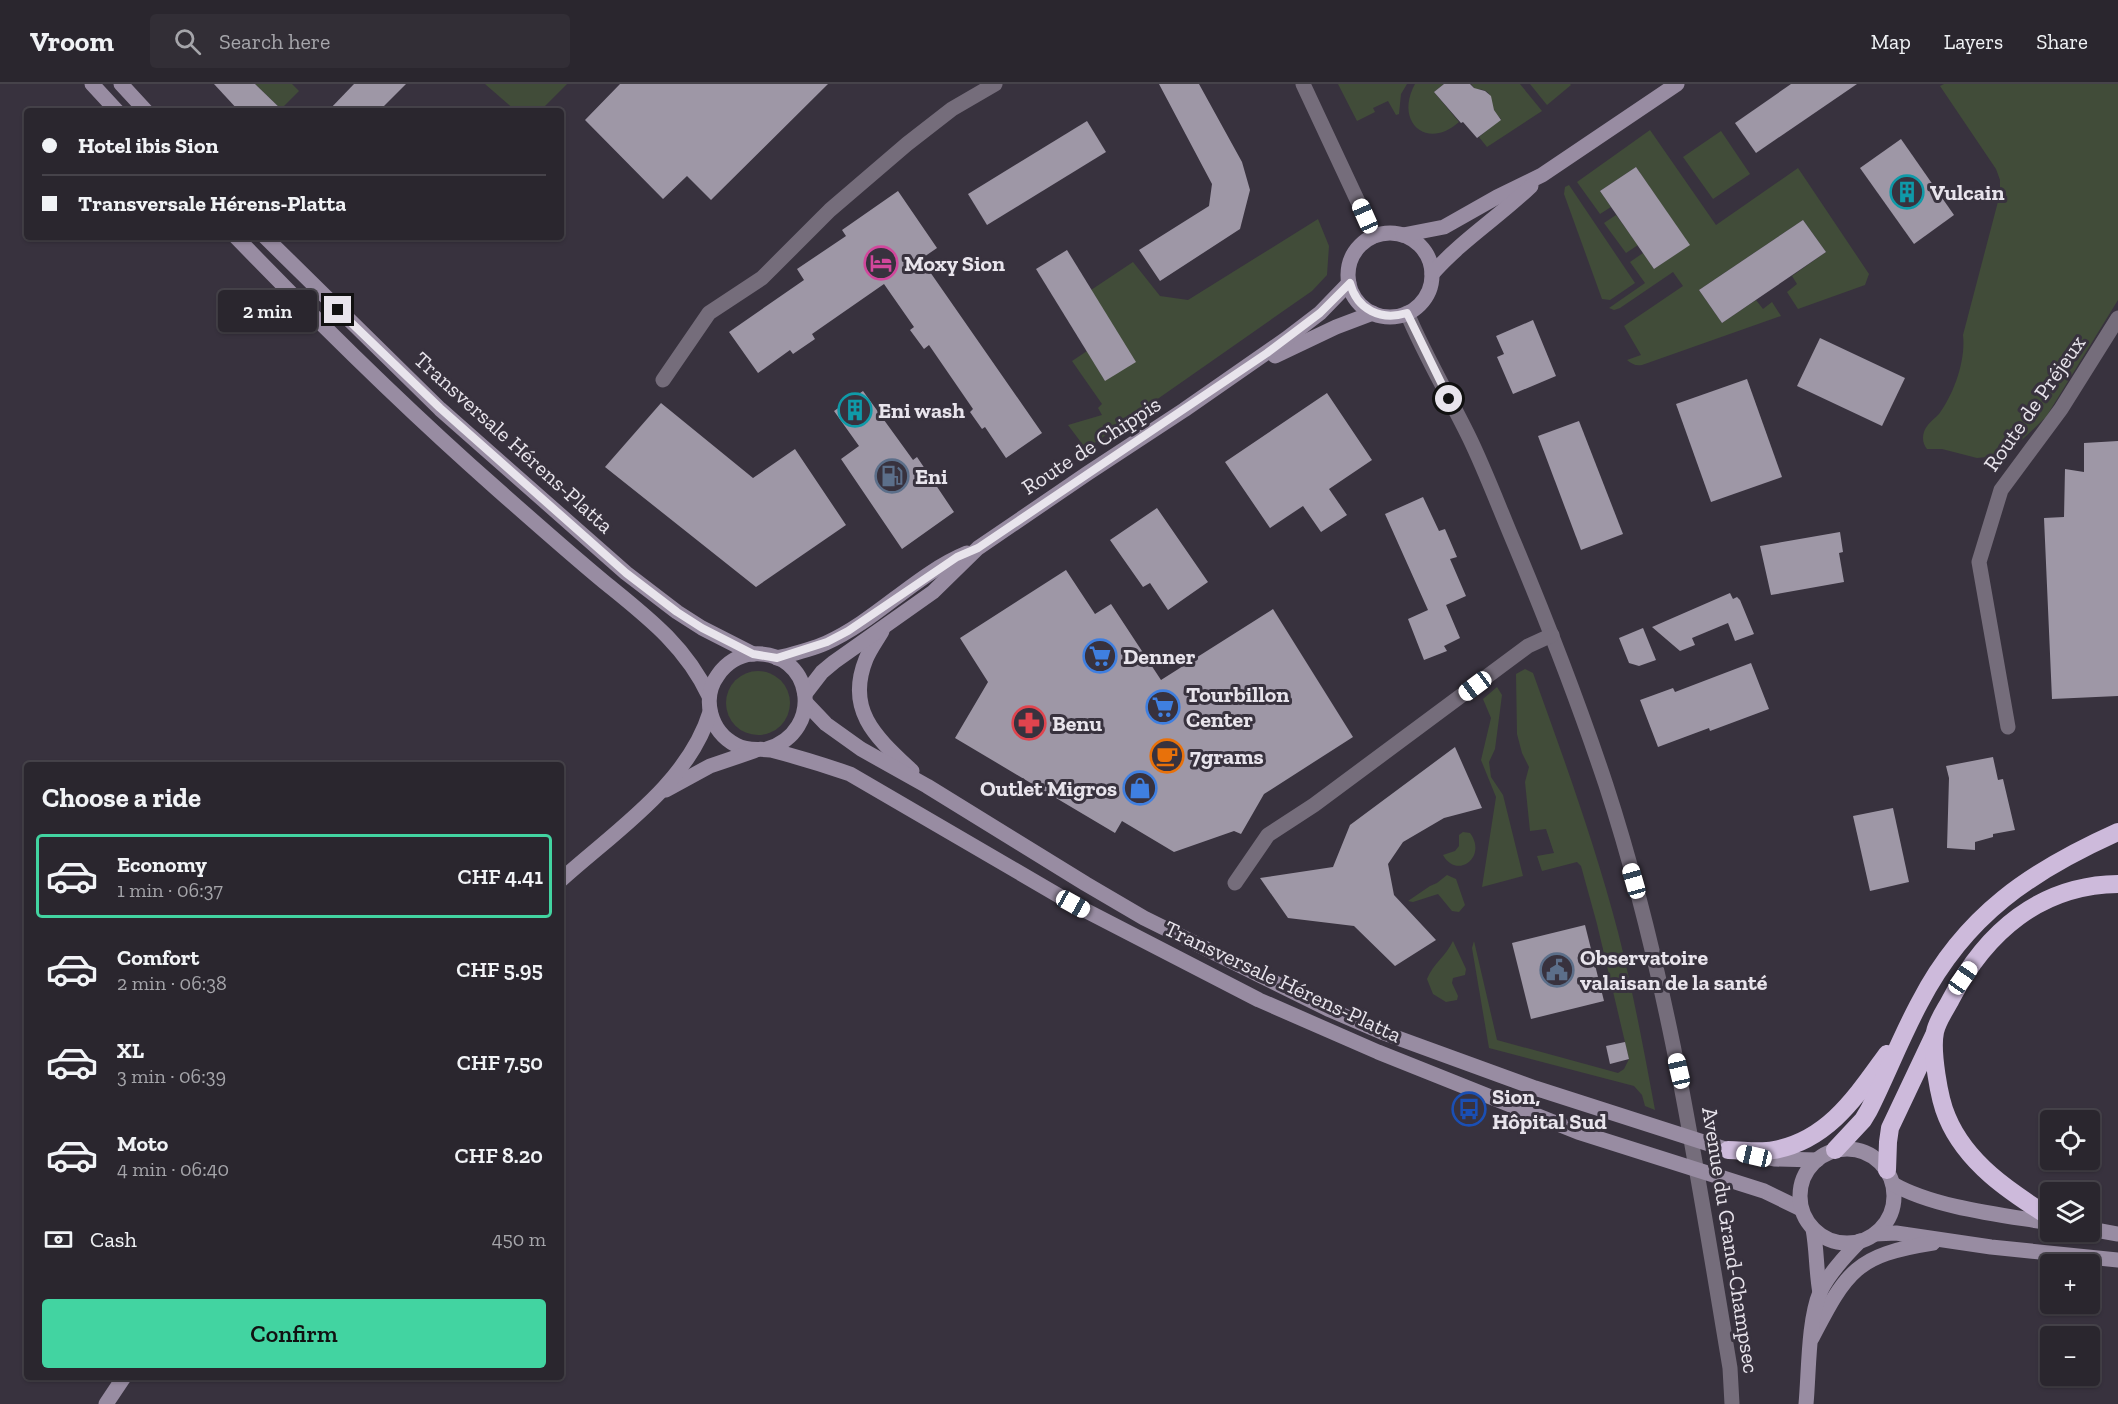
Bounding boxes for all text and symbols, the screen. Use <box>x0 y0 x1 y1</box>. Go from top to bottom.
search box <box>150 14 570 68</box>
text: Vroom <box>30 25 114 58</box>
icon: search <box>171 25 204 58</box>
text: Search here <box>219 28 330 55</box>
text: Map <box>1871 29 1911 54</box>
text: Layers <box>1944 29 2003 54</box>
text: Share <box>2036 29 2088 54</box>
text: Hotel ibis Sion <box>78 132 218 159</box>
building icon: Vulcain <box>1889 174 1925 210</box>
place label: Vulcain <box>1930 179 2004 206</box>
text: Transversale Hérens-Platta <box>78 190 346 217</box>
car <box>1349 196 1381 236</box>
hotel icon: Moxy Sion <box>863 245 899 281</box>
place label: Moxy Sion <box>904 250 1005 277</box>
callout: 2 min <box>218 289 317 331</box>
route end <box>324 296 351 323</box>
text: 2 min <box>243 299 292 323</box>
street label: Route de Préjeux <box>1978 330 2091 476</box>
street label: Transversale Hérens-Platta <box>409 346 619 539</box>
route start <box>1435 385 1462 412</box>
street label: Route de Chippis <box>1017 390 1166 500</box>
building icon: Eni wash <box>837 392 873 428</box>
place label: Eni wash <box>878 397 965 424</box>
fuel station icon: Eni <box>874 458 910 494</box>
place label: Eni <box>915 463 948 490</box>
supermarket icon: Denner <box>1082 638 1118 674</box>
place label: Denner <box>1123 643 1196 670</box>
car <box>1455 668 1495 704</box>
place label: Tourbillon Center <box>1186 681 1289 733</box>
supermarket icon: Tourbillon Center <box>1145 689 1181 725</box>
pharmacy icon: Benu <box>1011 705 1047 741</box>
place label: Benu <box>1052 710 1102 737</box>
cafe icon: 7grams <box>1149 738 1185 774</box>
place label: 7grams <box>1190 743 1264 770</box>
shop icon: Outlet Migros <box>1122 770 1158 806</box>
place label: Outlet Migros <box>980 775 1117 802</box>
text: Choose a ride <box>42 782 201 814</box>
icon: car <box>45 849 99 903</box>
text: Economy <box>117 851 207 878</box>
car <box>1620 861 1648 901</box>
text: CHF 4.41 <box>457 863 543 890</box>
text: 1 min · 06:37 <box>117 878 223 902</box>
car <box>1053 887 1093 921</box>
street label: Transversale Hérens-Platta <box>1160 915 1406 1049</box>
icon: car <box>45 942 99 996</box>
text: Comfort <box>117 944 199 971</box>
place label: Observatoire valaisan de la santé <box>1580 944 1768 996</box>
public building icon: Observatoire valaisan de la santé <box>1539 952 1575 988</box>
text: CHF 5.95 <box>456 956 543 983</box>
car <box>1945 958 1981 998</box>
text: 2 min · 06:38 <box>117 971 227 995</box>
icon: car <box>45 1035 99 1089</box>
text: XL <box>117 1037 144 1064</box>
text: CHF 7.50 <box>457 1049 543 1076</box>
car <box>1666 1051 1692 1091</box>
text: 3 min · 06:39 <box>117 1064 226 1088</box>
place label: Sion, Hôpital Sud <box>1492 1083 1607 1135</box>
bus stop icon: Sion, Hôpital Sud <box>1451 1091 1487 1127</box>
street label: Avenue du Grand-Champsec <box>1696 1105 1765 1375</box>
map controls <box>2040 1110 2100 1386</box>
button: locate <box>2040 1110 2100 1170</box>
icon: car <box>45 1128 99 1182</box>
text: Moto <box>117 1130 168 1157</box>
text: CHF 8.20 <box>455 1142 543 1169</box>
car <box>1734 1143 1774 1169</box>
text: 4 min · 06:40 <box>117 1157 229 1181</box>
button: layers <box>2040 1182 2100 1242</box>
icon: cash <box>42 1223 75 1256</box>
text: Cash <box>90 1226 137 1253</box>
text: 450 m <box>492 1227 546 1251</box>
button: + <box>2040 1254 2100 1314</box>
button: Confirm <box>42 1299 546 1368</box>
button: − <box>2040 1326 2100 1386</box>

